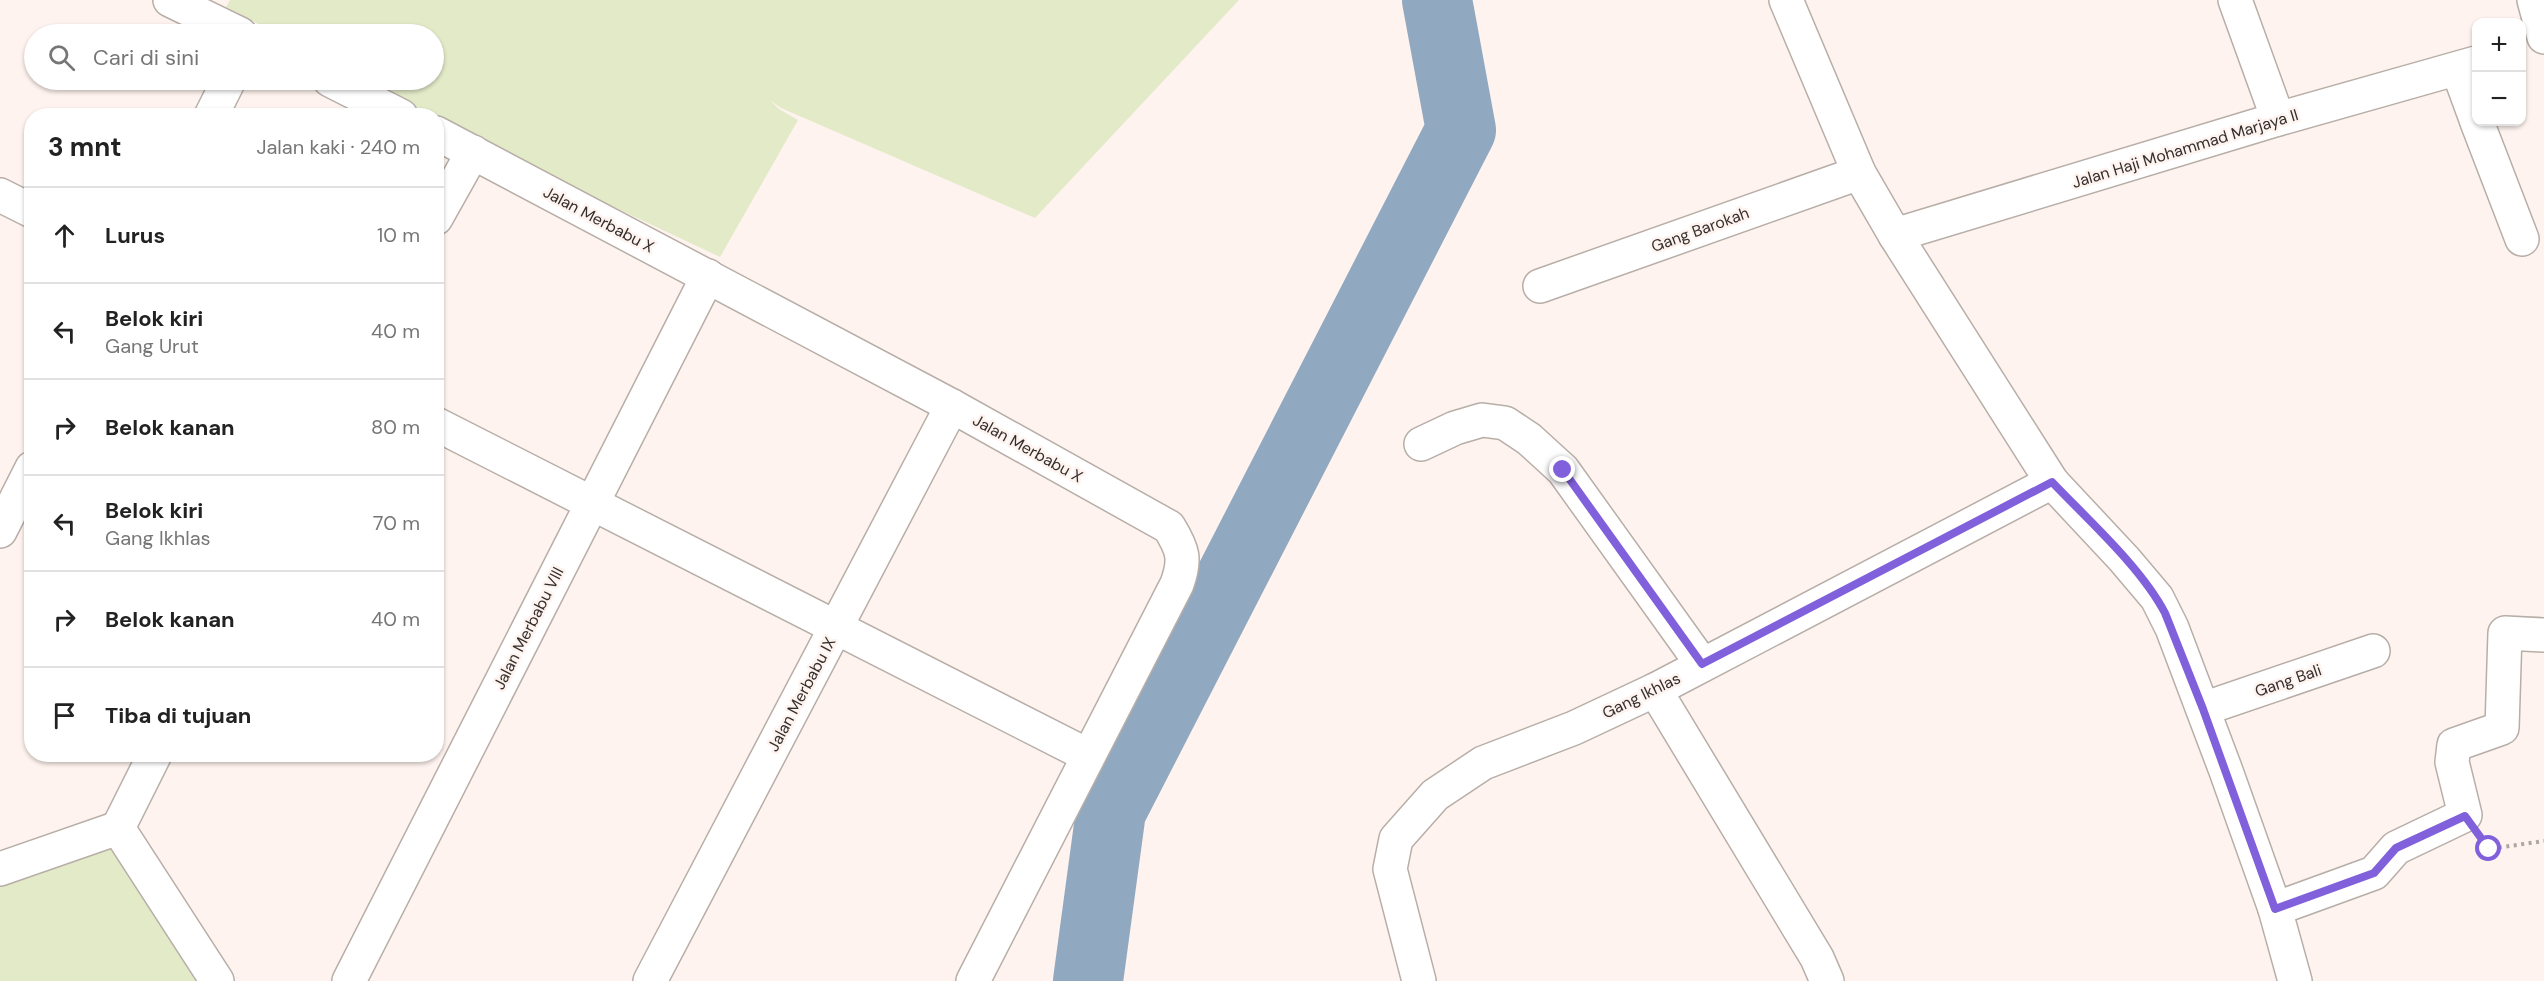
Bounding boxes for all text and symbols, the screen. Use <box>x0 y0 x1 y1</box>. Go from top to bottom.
map controls <box>2472 18 2526 126</box>
button: + <box>2472 18 2526 72</box>
search box <box>24 24 444 90</box>
icon: search <box>45 41 78 74</box>
text: Cari di sini <box>93 43 199 72</box>
button: − <box>2472 72 2526 126</box>
street label: Jalan Haji Mohammad Marjaya II <box>2069 104 2301 193</box>
text: 3 mnt <box>48 130 122 164</box>
text: Jalan kaki · 240 m <box>256 134 420 160</box>
street label: Jalan Merbabu X <box>540 181 658 258</box>
street label: Gang Barokah <box>1648 202 1752 257</box>
icon: ahead <box>48 219 81 252</box>
text: Lurus <box>105 221 165 250</box>
text: 10 m <box>377 222 420 248</box>
text: Belok kiri <box>105 304 203 333</box>
icon: left <box>48 315 81 348</box>
text: 40 m <box>371 318 420 344</box>
text: Gang Urut <box>105 333 199 359</box>
street label: Jalan Merbabu X <box>969 410 1087 488</box>
icon: right <box>48 411 81 444</box>
text: Belok kanan <box>105 413 235 442</box>
text: 80 m <box>371 414 420 440</box>
route end <box>1549 456 1575 482</box>
text: Belok kiri <box>105 496 203 525</box>
icon: left <box>48 507 81 540</box>
text: 70 m <box>373 510 420 536</box>
text: Gang Ikhlas <box>105 525 211 551</box>
street label: Jalan Merbabu VIII <box>488 563 568 693</box>
icon: right <box>48 603 81 636</box>
text: Belok kanan <box>105 605 235 634</box>
text: 40 m <box>371 606 420 632</box>
street label: Jalan Merbabu IX <box>762 633 841 755</box>
street label: Gang Bali <box>2252 659 2324 702</box>
street label: Gang Ikhlas <box>1599 667 1684 723</box>
icon: arrive <box>48 699 81 732</box>
text: Tiba di tujuan <box>105 701 251 730</box>
route start <box>2475 835 2501 861</box>

